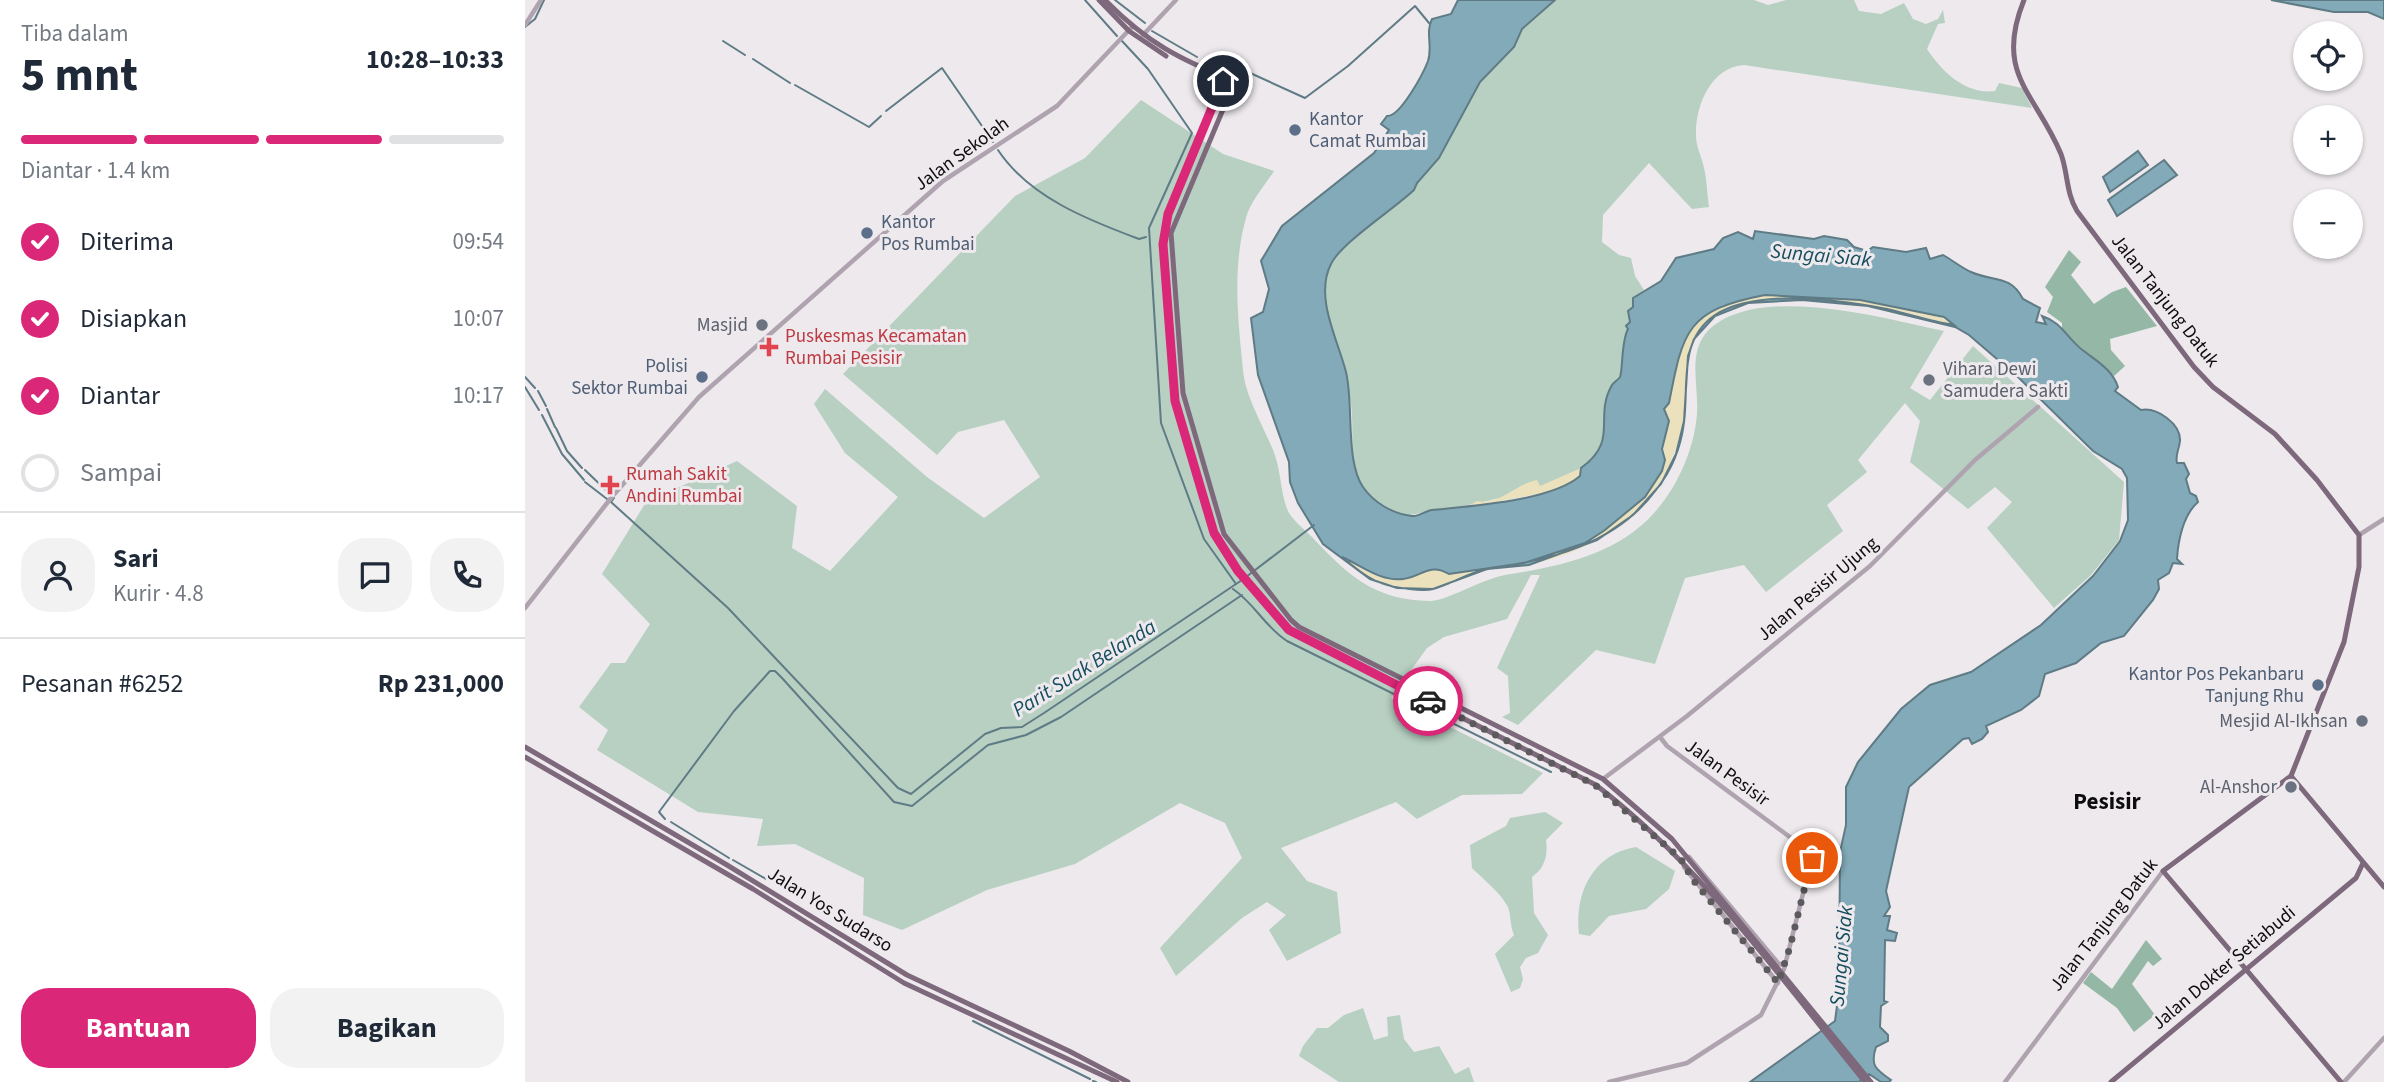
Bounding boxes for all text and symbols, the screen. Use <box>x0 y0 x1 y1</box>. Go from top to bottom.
text: Tiba dalam <box>21 17 128 50</box>
map controls <box>2293 21 2363 259</box>
button: locate <box>2293 21 2363 91</box>
text: 10:28–10:33 <box>366 41 504 78</box>
text: 5 mnt <box>21 43 138 108</box>
pin <box>1193 51 1253 111</box>
icon: home <box>1204 62 1242 100</box>
button: + <box>2293 105 2363 175</box>
place label: Kantor Camat Rumbai <box>1309 106 1426 155</box>
street label: Jalan Sekolah <box>909 110 1015 198</box>
marker: Kantor Camat Rumbai <box>1287 122 1303 138</box>
text: Diantar · 1.4 km <box>21 154 170 187</box>
button: − <box>2293 189 2363 259</box>
place label: Kantor Pos Rumbai <box>881 209 975 258</box>
icon: check <box>21 223 59 261</box>
text: Diterima <box>80 223 174 260</box>
text: 09:54 <box>453 225 504 258</box>
marker: Kantor Pos Rumbai <box>859 225 875 241</box>
street label: Jalan Tanjung Datuk <box>2104 229 2226 374</box>
water label: Sungai Siak <box>1769 236 1874 274</box>
icon: check <box>21 300 59 338</box>
text: Disiapkan <box>80 300 187 337</box>
text: 10:07 <box>453 302 504 335</box>
place label: Masjid <box>697 312 748 339</box>
marker: Masjid <box>754 317 770 333</box>
place label: Puskesmas Kecamatan Rumbai Pesisir <box>785 323 967 372</box>
marker: Puskesmas Kecamatan Rumbai Pesisir <box>759 337 779 357</box>
place label: Polisi Sektor Rumbai <box>571 353 688 402</box>
place label: Vihara Dewi Samudera Sakti <box>1943 356 2068 405</box>
marker: Polisi Sektor Rumbai <box>694 369 710 385</box>
marker: Vihara Dewi Samudera Sakti <box>1921 372 1937 388</box>
icon: check <box>21 377 59 415</box>
text: Diantar <box>80 377 160 414</box>
text: 10:17 <box>453 379 504 412</box>
text: Sampai <box>80 454 162 491</box>
place label: Rumah Sakit Andini Rumbai <box>626 461 742 510</box>
marker: Rumah Sakit Andini Rumbai <box>600 475 620 495</box>
street label: Jalan Pesisir Ujung <box>1752 530 1884 648</box>
button: person <box>21 538 95 612</box>
button: chat <box>338 538 412 612</box>
button: phone <box>430 538 504 612</box>
text: Sari <box>113 540 159 577</box>
text: Kurir · 4.8 <box>113 577 204 610</box>
water label: Parit Suak Belanda <box>1006 612 1162 724</box>
place label: Kantor Pos Pekanbaru Tanjung Rhu <box>2128 661 2304 710</box>
text: Pesanan #6252 <box>21 665 183 702</box>
text: Rp 231,000 <box>378 665 504 702</box>
courier <box>1393 666 1463 736</box>
marker: Kantor Pos Pekanbaru Tanjung Rhu <box>2310 677 2326 693</box>
icon: car <box>1409 682 1447 720</box>
place label: Mesjid Al-Ikhsan <box>2219 708 2348 735</box>
marker: Mesjid Al-Ikhsan <box>2354 713 2370 729</box>
street label: Jalan Pesisir <box>1679 733 1775 813</box>
place label: Al-Anshor <box>2200 774 2277 801</box>
marker: Al-Anshor <box>2283 779 2299 795</box>
district label: Pesisir <box>2073 785 2142 818</box>
pin <box>1782 828 1842 888</box>
icon: bag <box>1793 839 1831 877</box>
street label: Jalan Tanjung Datuk <box>2043 852 2165 997</box>
street label: Jalan Yos Sudarso <box>762 861 898 959</box>
street label: Jalan Dokter Setiabudi <box>2146 900 2302 1036</box>
water label: Sungai Siak <box>1822 903 1860 1008</box>
button: Bantuan <box>21 988 256 1068</box>
button: Bagikan <box>270 988 504 1068</box>

